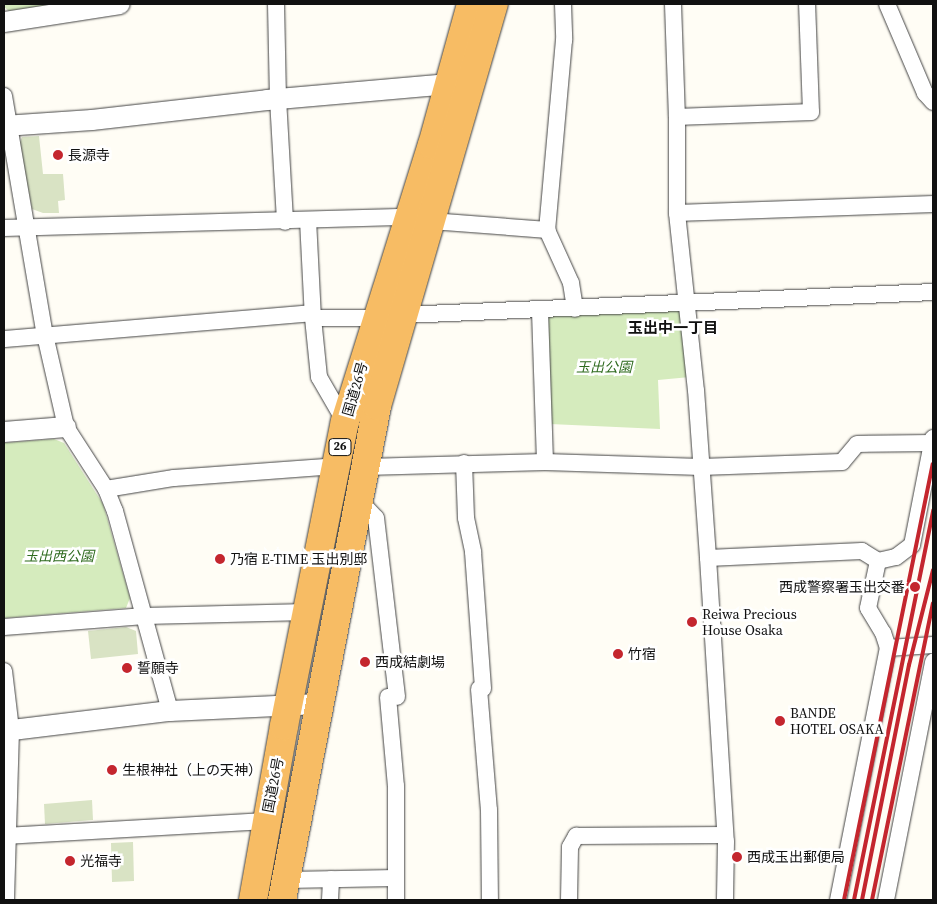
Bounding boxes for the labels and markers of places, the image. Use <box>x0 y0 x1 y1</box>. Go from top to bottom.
place label: 長源寺 <box>68 147 110 163</box>
marker: 長源寺 <box>52 149 64 161</box>
place label: 乃宿 E-TIME 玉出別邸 <box>230 551 367 567</box>
marker: 乃宿 E-TIME 玉出別邸 <box>214 553 226 565</box>
place label: 西成警察署玉出交番 <box>779 579 905 595</box>
marker: 西成警察署玉出交番 <box>909 581 921 593</box>
place label: Reiwa Precious House Osaka <box>702 606 797 638</box>
marker: Reiwa Precious House Osaka <box>686 616 698 628</box>
place label: 竹宿 <box>628 646 656 662</box>
marker: 竹宿 <box>612 648 624 660</box>
place label: 西成結劇場 <box>375 654 445 670</box>
marker: 西成結劇場 <box>359 656 371 668</box>
place label: 誓願寺 <box>137 660 179 676</box>
marker: 誓願寺 <box>121 662 133 674</box>
place label: BANDE HOTEL OSAKA <box>790 705 884 738</box>
marker: BANDE HOTEL OSAKA <box>774 715 786 727</box>
place label: 生根神社（上の天神） <box>122 762 262 778</box>
marker: 生根神社（上の天神） <box>106 764 118 776</box>
place label: 西成玉出郵便局 <box>747 849 845 865</box>
marker: 西成玉出郵便局 <box>731 851 743 863</box>
place label: 光福寺 <box>80 853 122 869</box>
marker: 光福寺 <box>64 855 76 867</box>

